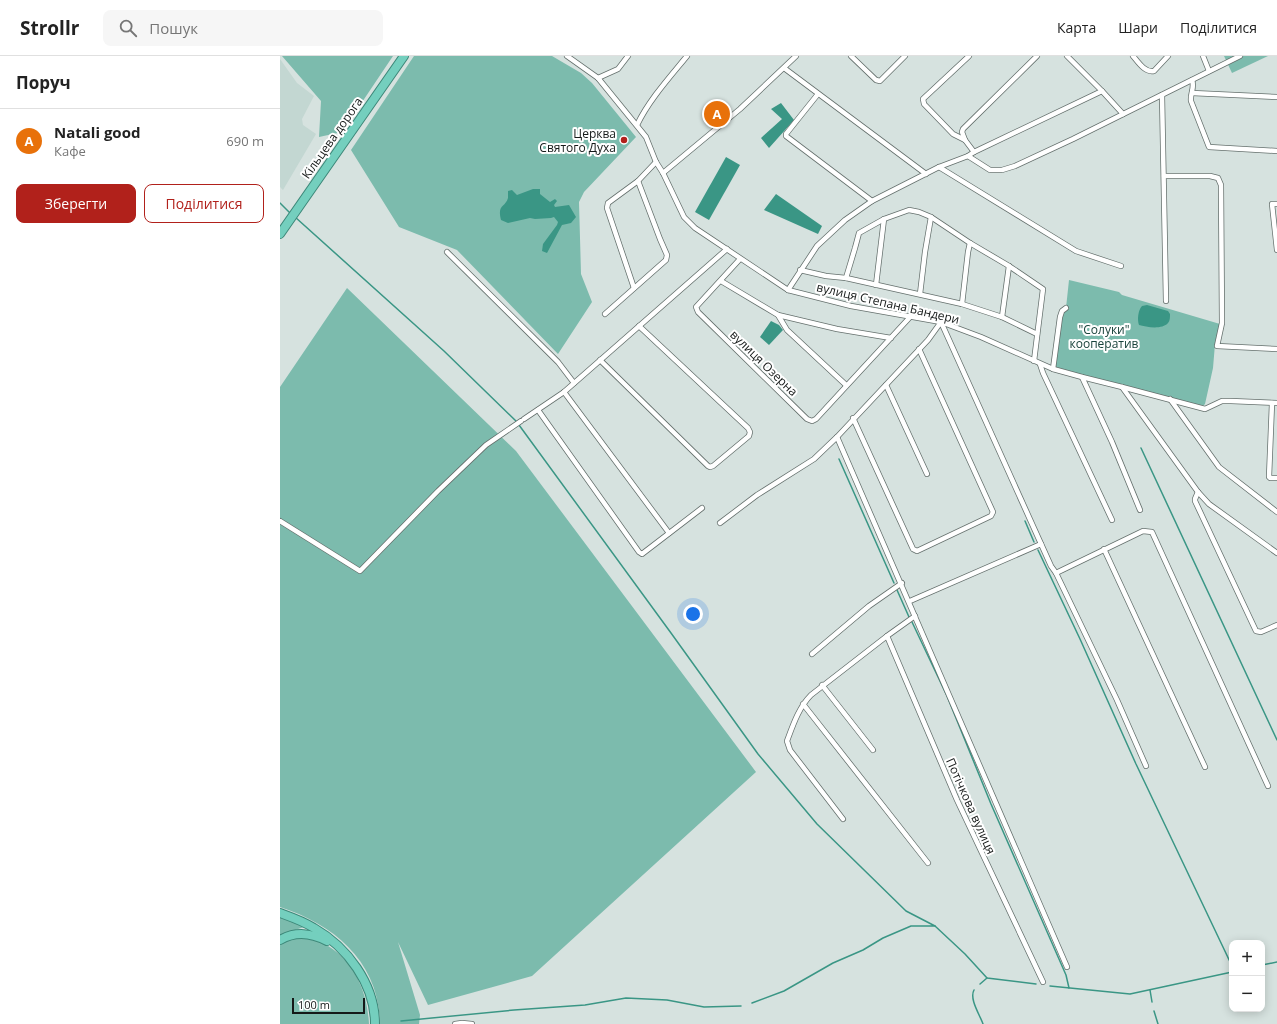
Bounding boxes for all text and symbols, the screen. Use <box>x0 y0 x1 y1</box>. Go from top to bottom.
search box <box>103 10 383 46</box>
text: Strollr <box>20 15 79 41</box>
icon: search <box>117 17 139 39</box>
text: Пошук <box>149 18 198 38</box>
text: Карта <box>1057 18 1096 37</box>
text: Шари <box>1118 18 1158 37</box>
text: Поділитися <box>1180 18 1257 37</box>
text: Поруч <box>16 71 71 94</box>
street label: Кільцева дорога <box>298 94 366 182</box>
pin: A <box>704 99 730 129</box>
text: Natali good <box>54 122 140 142</box>
place label: Церква Святого Духа <box>539 125 616 156</box>
text: A <box>25 132 33 150</box>
text: 690 m <box>226 132 264 150</box>
marker: Церква Святого Духа <box>619 135 629 145</box>
text: Кафе <box>54 142 86 160</box>
button: Зберегти <box>16 184 136 223</box>
button: Поділитися <box>144 184 264 223</box>
street label: вулиця Степана Бандери <box>815 278 961 328</box>
park label: "Солуки" кооператив <box>1070 321 1139 352</box>
street label: вулиця Озерна <box>726 326 802 400</box>
your location <box>683 604 703 624</box>
street label: Потічкова вулиця <box>942 755 1000 857</box>
map controls <box>1229 940 1265 1012</box>
button: + <box>1229 940 1265 976</box>
button: − <box>1229 976 1265 1012</box>
scale bar <box>292 996 365 1015</box>
text: 100 m <box>298 997 330 1012</box>

